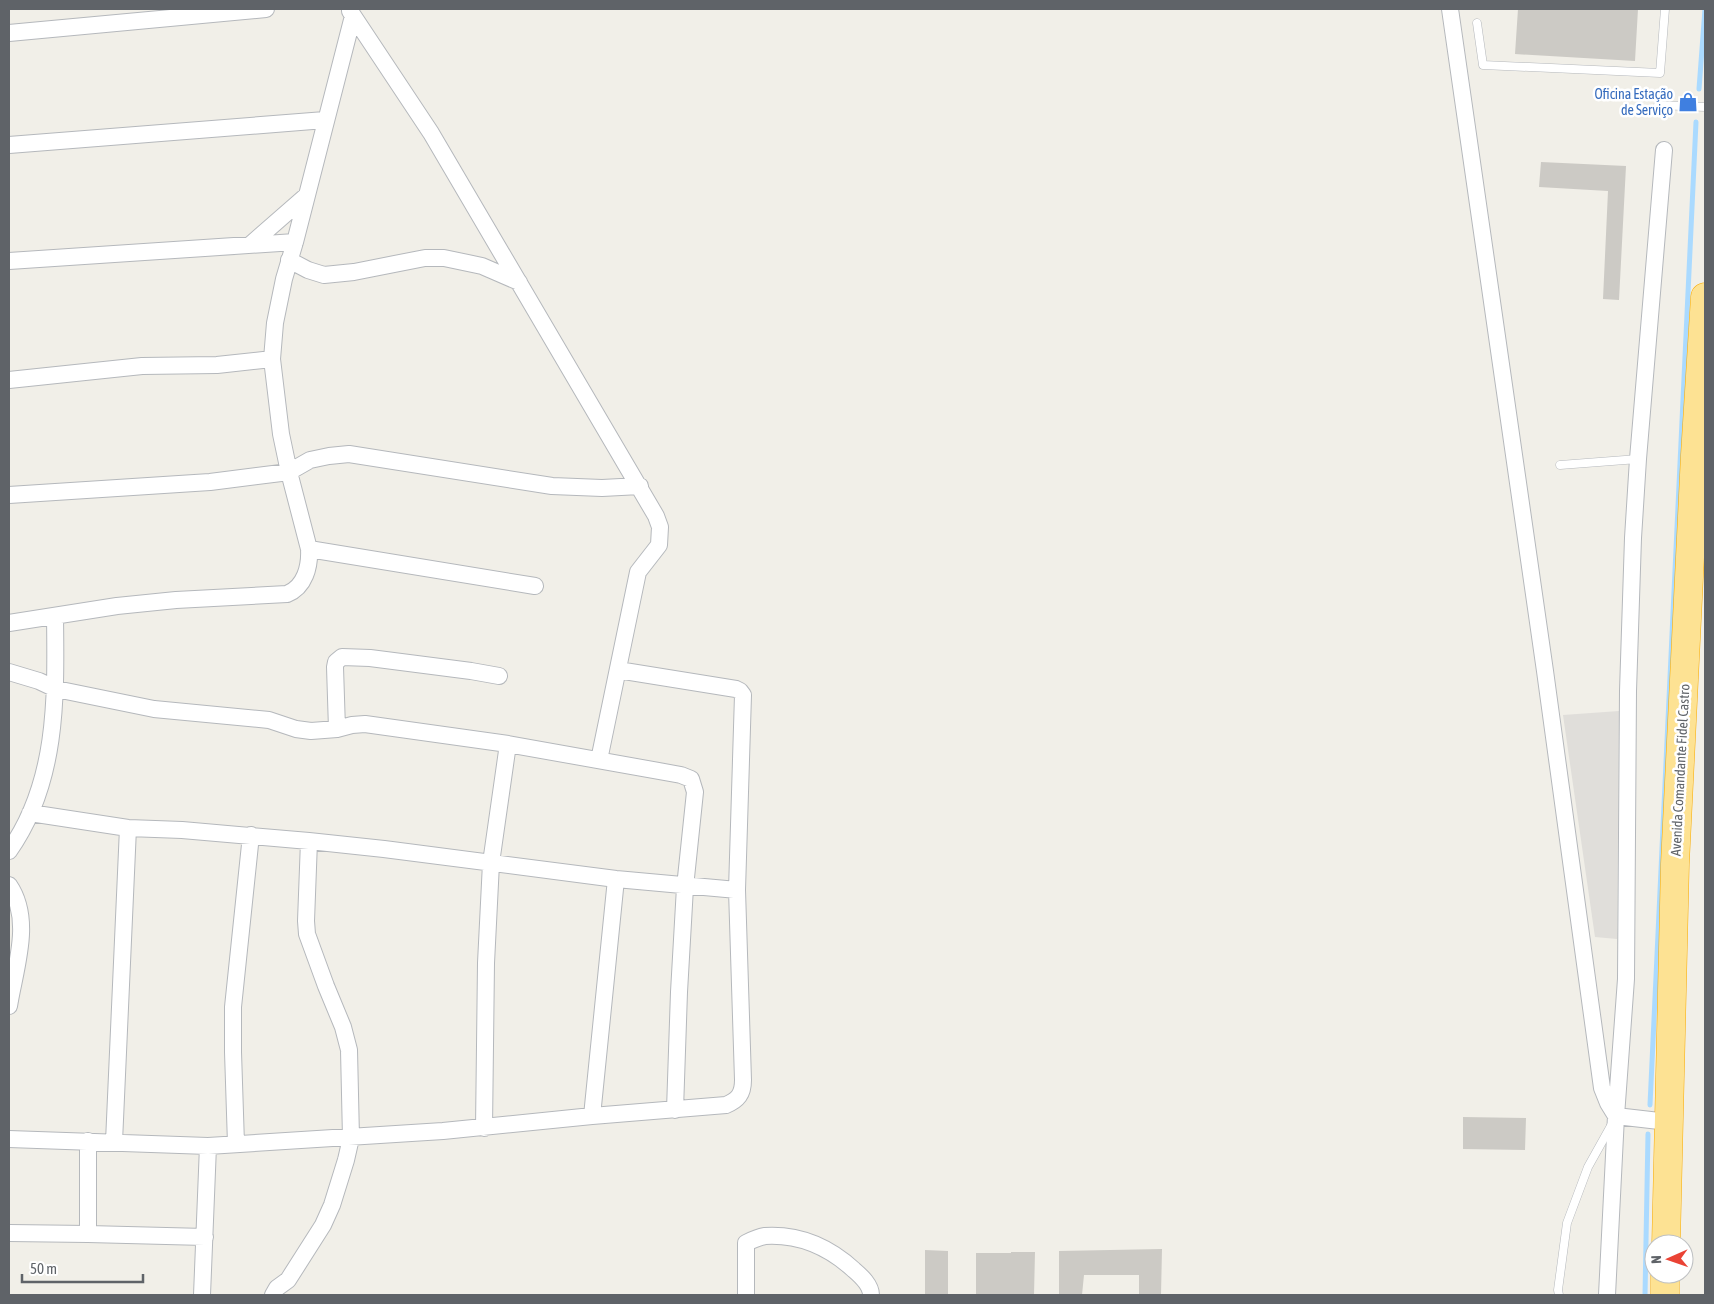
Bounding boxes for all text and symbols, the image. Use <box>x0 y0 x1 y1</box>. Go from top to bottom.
place label: Oficina Estação de Serviço <box>1594 86 1673 118</box>
shop icon: Oficina Estação de Serviço <box>1677 91 1699 113</box>
street label: Avenida Comandante Fidel Castro <box>1668 684 1692 856</box>
north arrow <box>1644 1234 1694 1284</box>
scale bar <box>22 1252 144 1284</box>
text: N <box>1648 1255 1664 1264</box>
text: 50 m <box>30 1260 57 1277</box>

